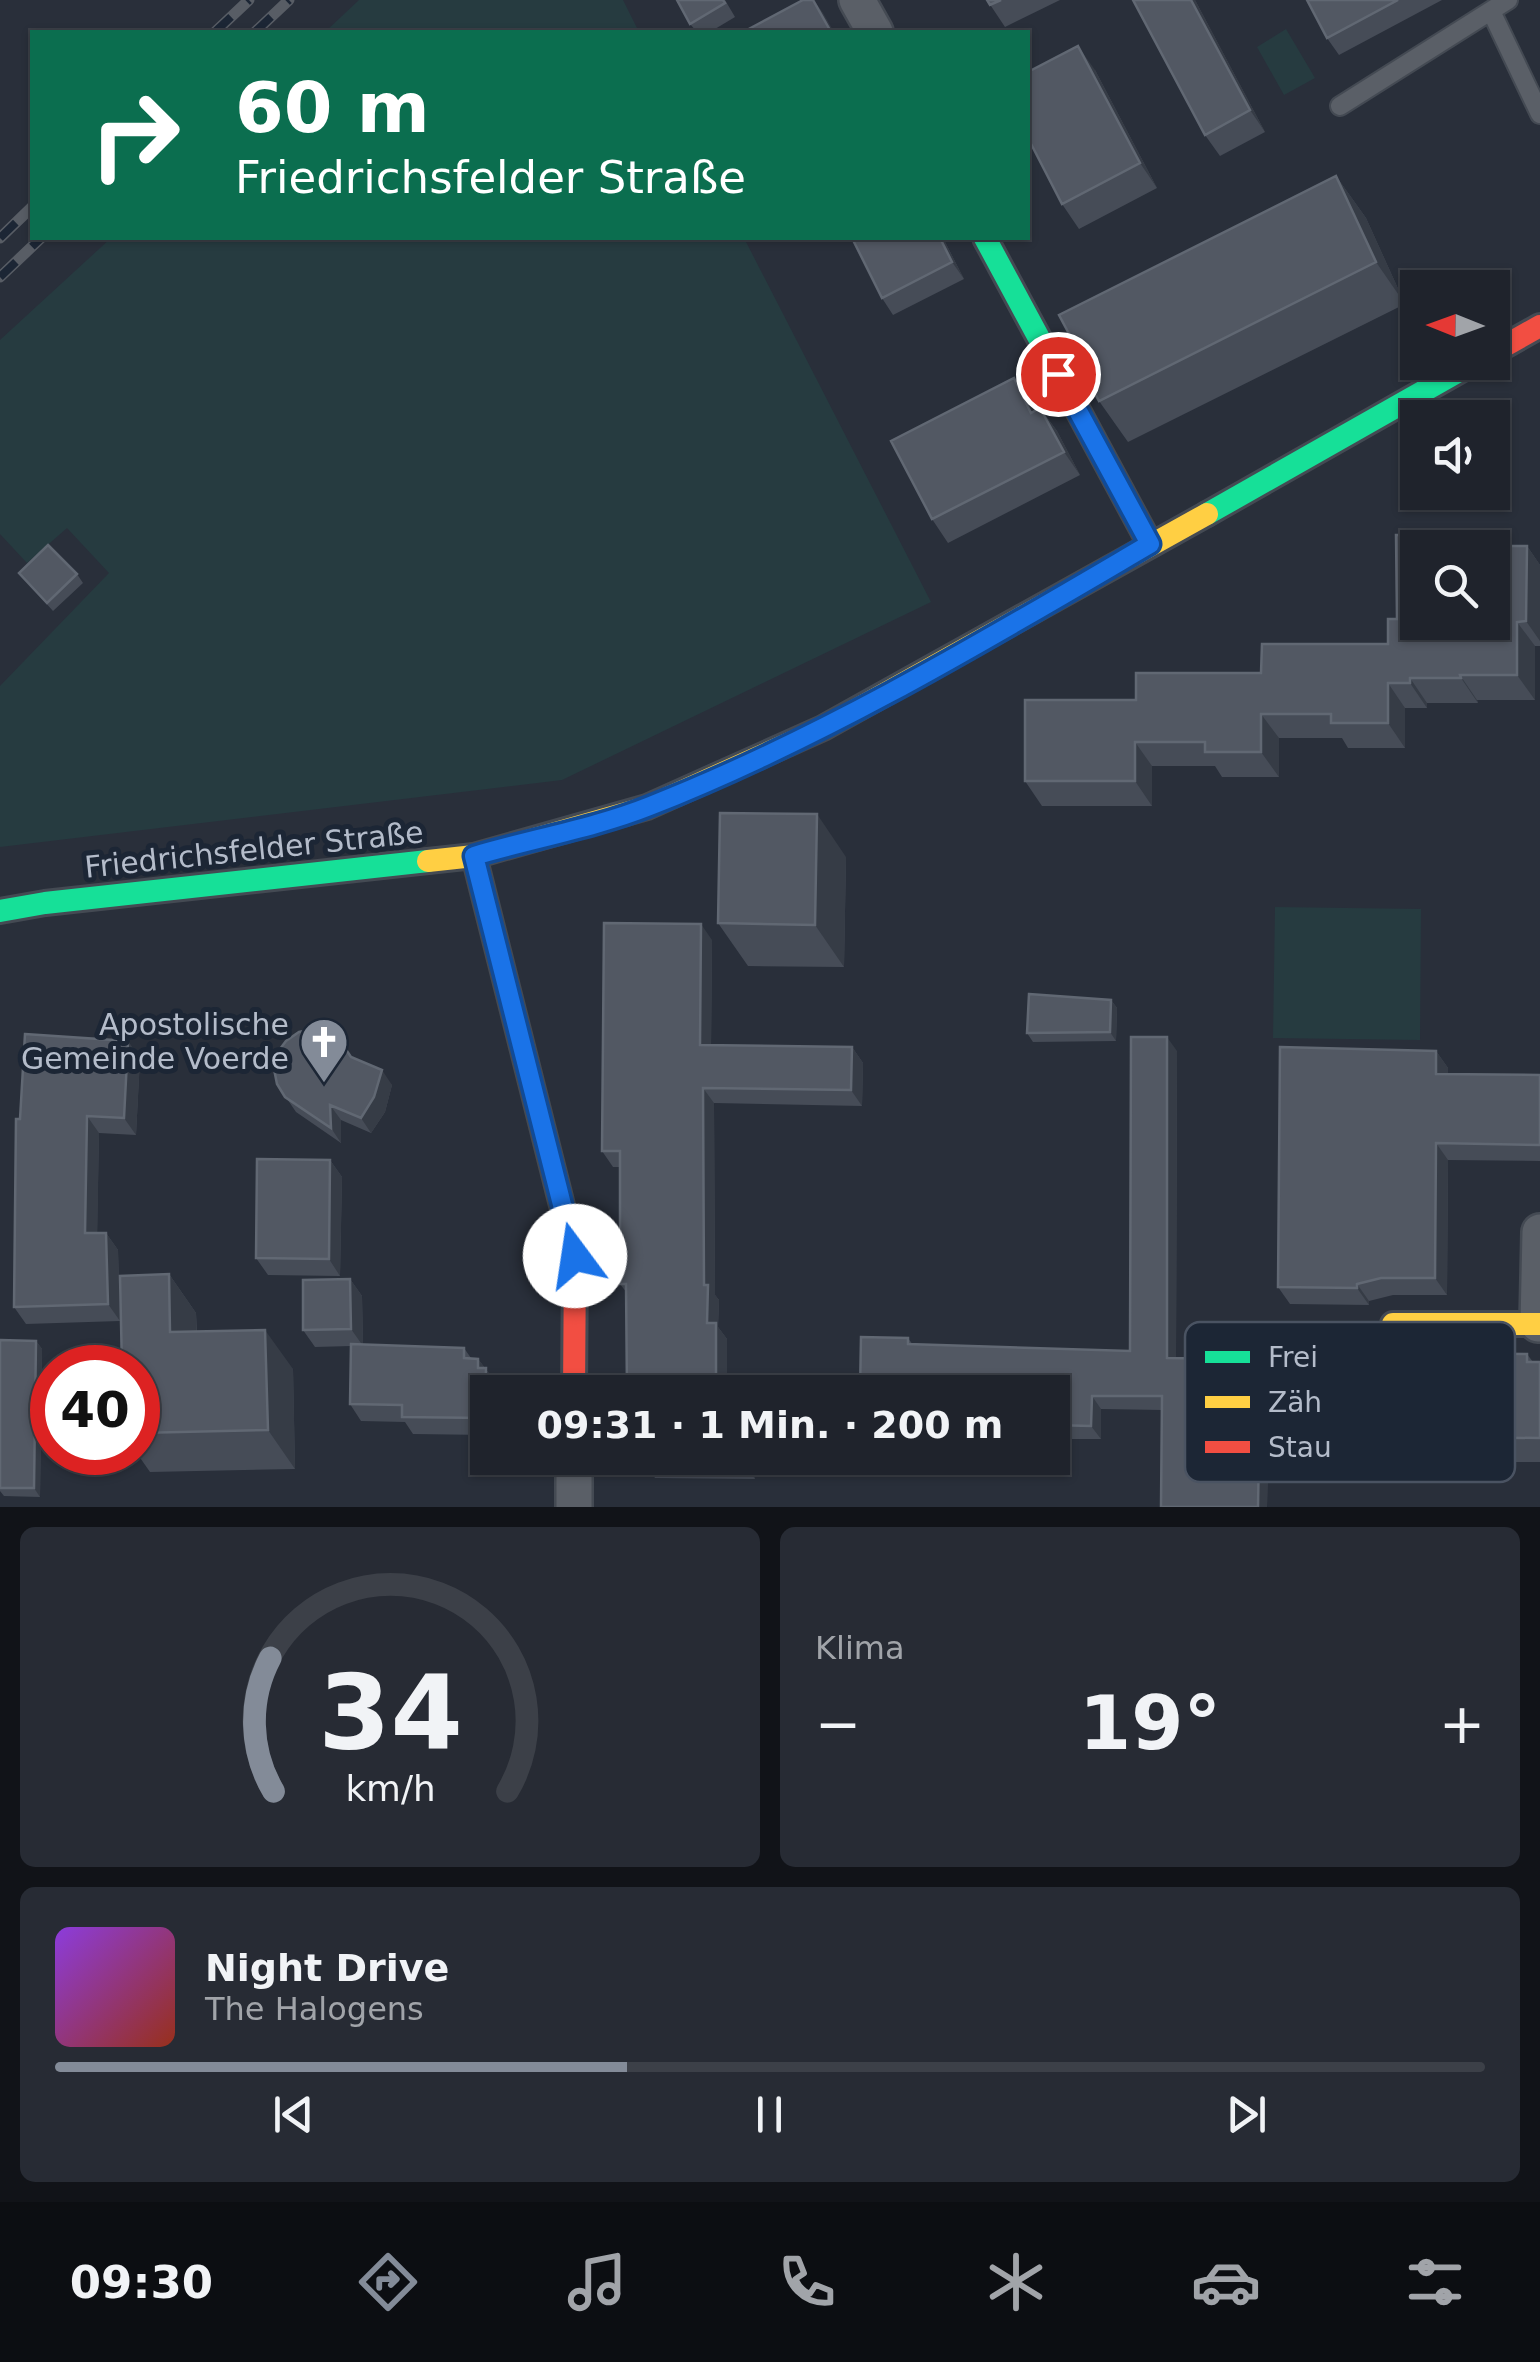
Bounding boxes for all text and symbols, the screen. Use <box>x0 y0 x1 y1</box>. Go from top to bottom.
text: 60 m <box>235 67 430 149</box>
icon: right <box>70 70 200 200</box>
text: Friedrichsfelder Straße <box>235 151 746 204</box>
north arrow <box>1400 270 1510 380</box>
map controls <box>1400 270 1510 640</box>
pin <box>1016 332 1101 417</box>
icon: arrive <box>1031 347 1086 402</box>
button: sound <box>1400 400 1510 510</box>
button: search <box>1400 530 1510 640</box>
street label: Friedrichsfelder Straße <box>83 814 425 885</box>
place label: Apostolische Gemeinde Voerde <box>21 1007 289 1076</box>
church icon: Apostolische Gemeinde Voerde <box>298 1016 350 1084</box>
position arrow <box>523 1204 627 1308</box>
legend <box>1185 1322 1515 1482</box>
text: Frei <box>1268 1341 1318 1374</box>
speed limit sign: 40 <box>30 1345 160 1475</box>
text: Zäh <box>1268 1386 1322 1419</box>
text: 09:31 · 1 Min. · 200 m <box>537 1403 1003 1447</box>
text: Stau <box>1268 1431 1332 1464</box>
text: Klima <box>815 1629 905 1667</box>
text: 34 <box>318 1652 462 1774</box>
text: 19° <box>1079 1679 1221 1767</box>
text: − <box>815 1692 861 1756</box>
text: + <box>1439 1692 1485 1756</box>
text: km/h <box>345 1768 435 1809</box>
text: Night Drive <box>205 1946 449 1990</box>
text: The Halogens <box>205 1990 424 2028</box>
icon: previous <box>266 2087 321 2142</box>
icon: pause <box>742 2087 797 2142</box>
icon: next <box>1219 2087 1274 2142</box>
icon: directions <box>353 2247 423 2317</box>
icon: music <box>562 2247 632 2317</box>
icon: phone <box>772 2247 842 2317</box>
icon: climate <box>981 2247 1051 2317</box>
icon: car <box>1191 2247 1261 2317</box>
icon: filters <box>1400 2247 1470 2317</box>
text: 09:30 <box>70 2256 213 2309</box>

